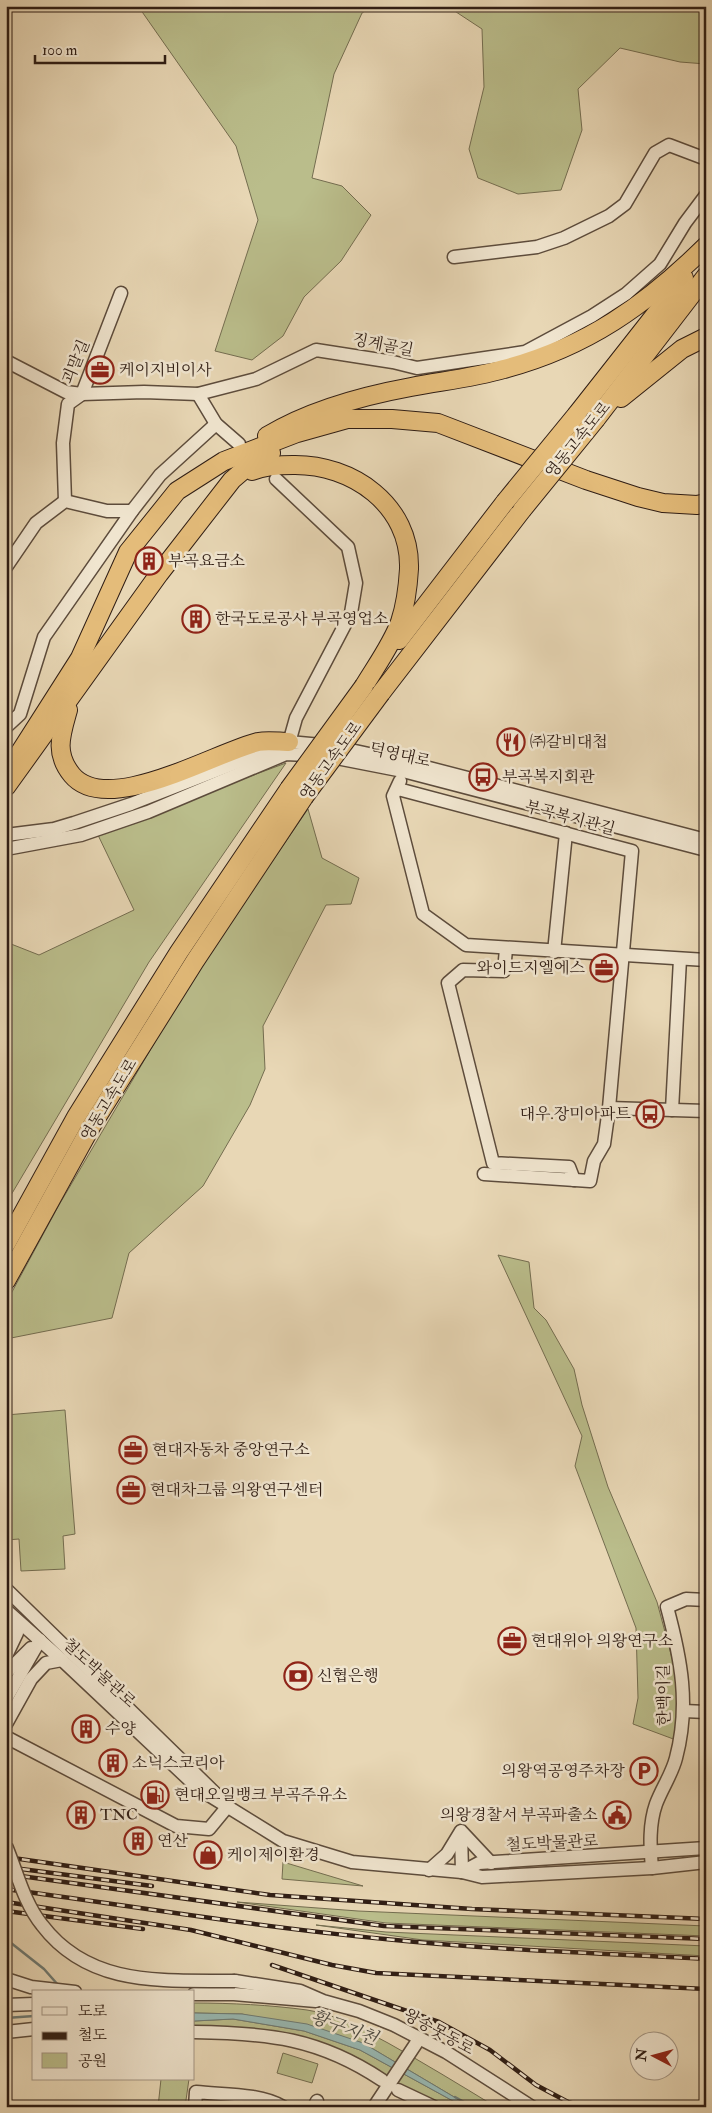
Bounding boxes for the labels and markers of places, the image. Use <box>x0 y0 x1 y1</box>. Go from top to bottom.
office icon: 케이지비이사 <box>85 355 115 385</box>
place label: 케이지비이사 <box>119 360 212 380</box>
building icon: 부곡요금소 <box>134 546 164 576</box>
place label: 부곡요금소 <box>168 551 245 571</box>
building icon: 한국도로공사 부곡영업소 <box>181 604 211 634</box>
place label: 한국도로공사 부곡영업소 <box>215 609 388 629</box>
restaurant icon: ㈜갈비대첩 <box>496 727 526 757</box>
place label: ㈜갈비대첩 <box>530 732 608 752</box>
bus stop icon: 부곡복지회관 <box>468 762 498 792</box>
place label: 부곡복지회관 <box>502 767 595 787</box>
office icon: 와이드지엘에스 <box>589 953 619 983</box>
place label: 와이드지엘에스 <box>477 958 586 978</box>
bus stop icon: 대우.장미아파트 <box>635 1099 665 1129</box>
place label: 대우.장미아파트 <box>520 1104 632 1124</box>
office icon: 현대자동차 중앙연구소 <box>118 1435 148 1465</box>
place label: 현대자동차 중앙연구소 <box>152 1440 310 1460</box>
office icon: 현대차그룹 의왕연구센터 <box>116 1475 146 1505</box>
place label: 현대차그룹 의왕연구센터 <box>150 1480 323 1500</box>
office icon: 현대위아 의왕연구소 <box>497 1626 527 1656</box>
place label: 현대위아 의왕연구소 <box>531 1631 673 1651</box>
bank icon: 신협은행 <box>283 1661 313 1691</box>
place label: 신협은행 <box>317 1666 379 1686</box>
building icon: 수양 <box>71 1714 101 1744</box>
place label: 수양 <box>105 1719 136 1739</box>
building icon: 소닉스코리아 <box>98 1748 128 1778</box>
place label: 소닉스코리아 <box>132 1753 225 1773</box>
parking icon: 의왕역공영주차장 <box>629 1756 659 1786</box>
place label: 의왕역공영주차장 <box>501 1761 626 1781</box>
fuel station icon: 현대오일뱅크 부곡주유소 <box>140 1780 170 1810</box>
place label: 현대오일뱅크 부곡주유소 <box>174 1785 347 1805</box>
building icon: TNC <box>66 1800 96 1830</box>
public building icon: 의왕경찰서 부곡파출소 <box>602 1800 632 1830</box>
place label: TNC <box>100 1805 138 1825</box>
place label: 의왕경찰서 부곡파출소 <box>440 1805 598 1825</box>
building icon: 연산 <box>123 1826 153 1856</box>
place label: 연산 <box>157 1831 188 1851</box>
shop icon: 케이제이환경 <box>193 1840 223 1870</box>
place label: 케이제이환경 <box>227 1845 320 1865</box>

